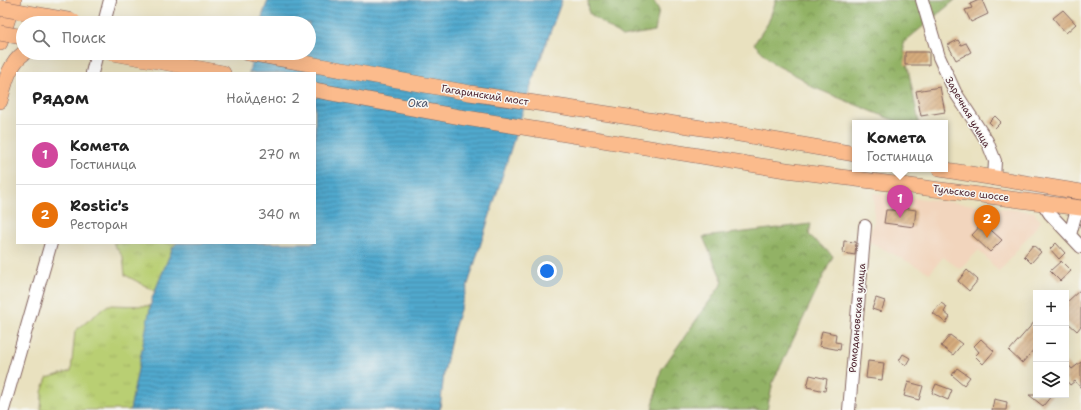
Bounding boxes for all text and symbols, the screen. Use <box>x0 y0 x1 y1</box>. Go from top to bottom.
search box <box>16 16 316 60</box>
icon: search <box>30 27 52 49</box>
text: Поиск <box>62 28 106 48</box>
street label: Заречная улица <box>942 74 994 150</box>
street label: Гагаринский мост <box>440 82 530 108</box>
text: Рядом <box>32 87 89 109</box>
text: Найдено: 2 <box>226 90 300 107</box>
water label: Ока <box>408 96 428 111</box>
popup <box>852 120 948 172</box>
text: Комета <box>867 128 926 148</box>
text: Комета <box>70 136 129 156</box>
text: 1 <box>42 146 48 163</box>
text: 270 m <box>258 146 300 163</box>
text: Гостиница <box>867 148 933 165</box>
text: Гостиница <box>70 156 136 173</box>
street label: Тульское шоссе <box>932 182 1010 204</box>
pin: 1 <box>887 185 913 218</box>
text: Rostic's <box>70 196 129 216</box>
pin: 2 <box>974 205 1000 238</box>
text: 2 <box>40 206 50 223</box>
text: 340 m <box>258 206 300 223</box>
text: Ресторан <box>70 216 128 233</box>
your location <box>537 261 557 281</box>
street label: Ромодановская улица <box>846 262 868 373</box>
map controls <box>1033 290 1069 398</box>
button: + <box>1033 290 1069 326</box>
button: − <box>1033 326 1069 362</box>
button: layers <box>1033 362 1069 398</box>

